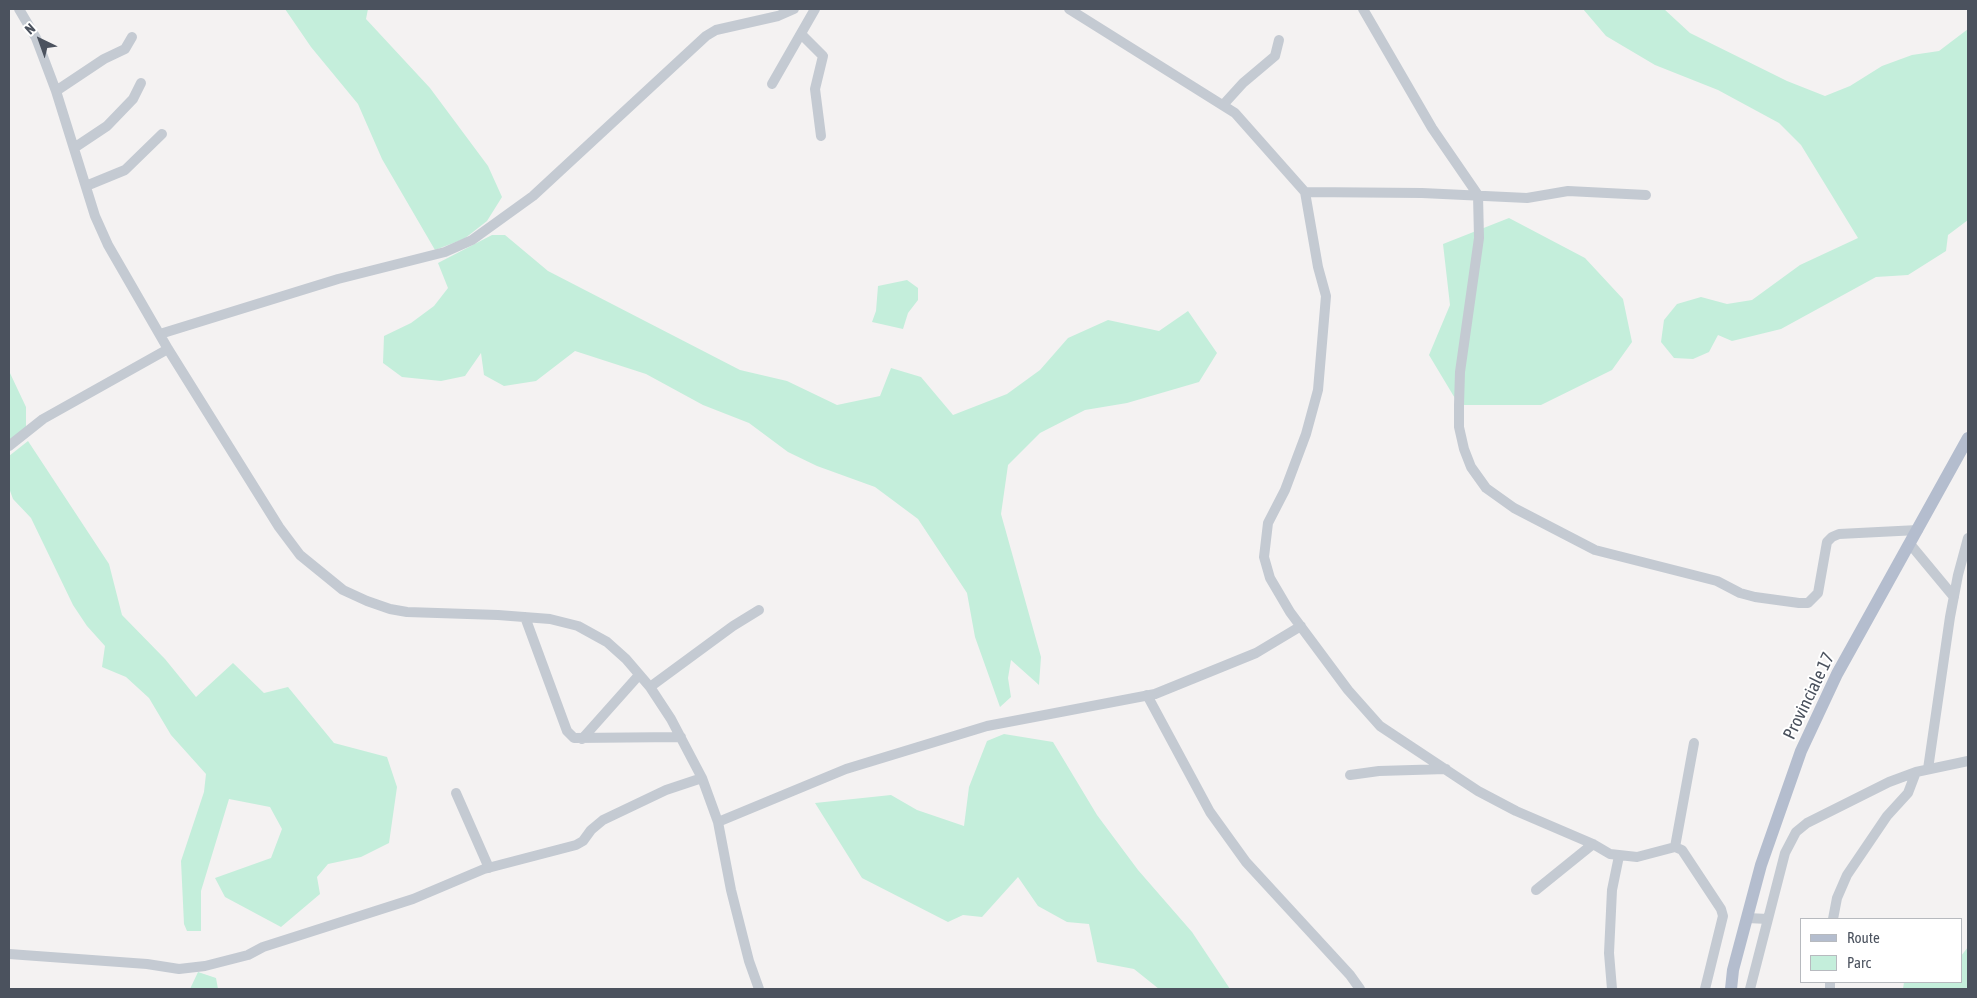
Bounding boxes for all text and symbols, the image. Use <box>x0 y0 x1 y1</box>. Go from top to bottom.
north arrow <box>15 15 65 65</box>
text: N <box>22 20 38 38</box>
street label: Provinciale 17 <box>1779 649 1839 743</box>
legend <box>1800 918 1962 983</box>
text: Route <box>1847 929 1880 946</box>
text: Parc <box>1847 954 1871 971</box>

